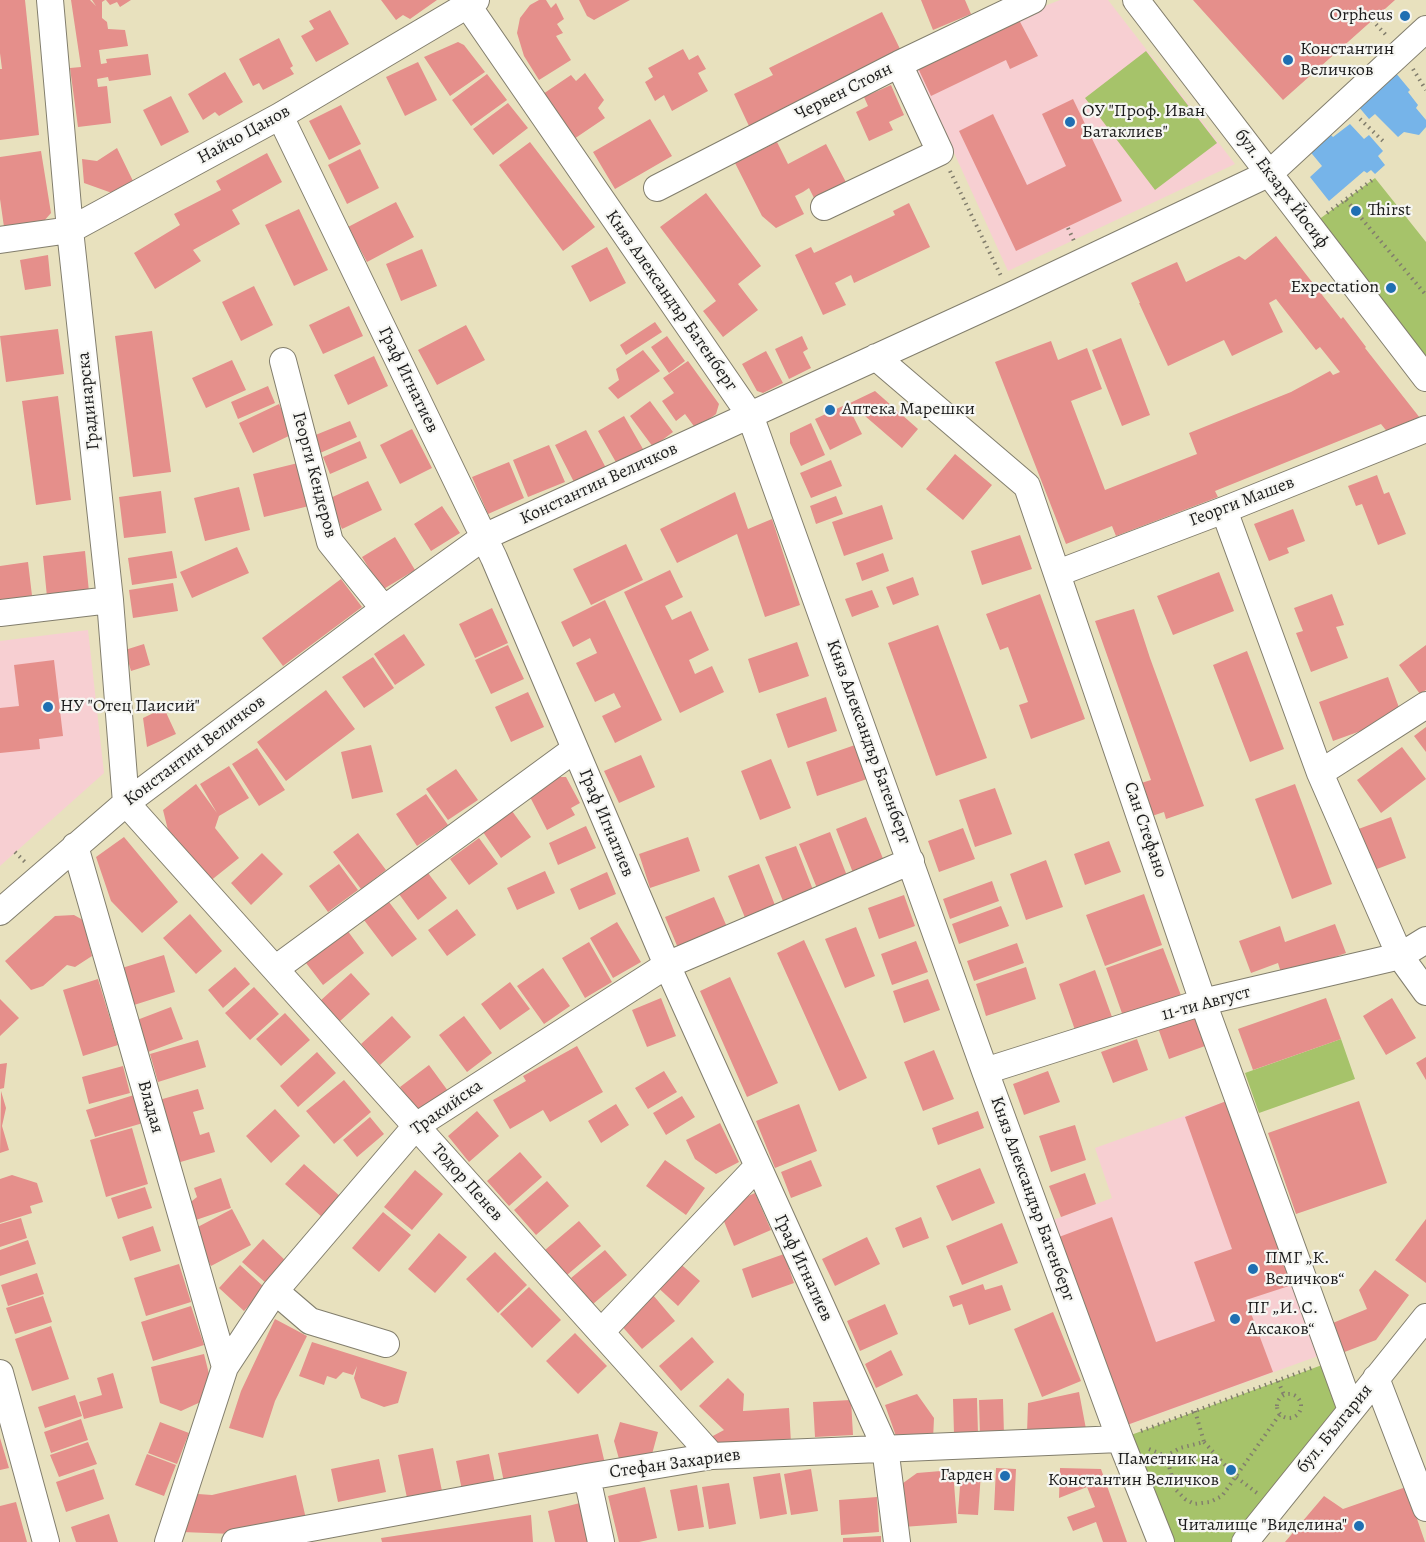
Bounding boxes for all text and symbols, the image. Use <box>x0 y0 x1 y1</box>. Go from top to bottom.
place label: Orpheus <box>1329 5 1393 27</box>
marker: Orpheus <box>1398 9 1412 23</box>
place label: Константин Величков <box>1300 39 1394 82</box>
marker: Константин Величков <box>1281 53 1295 67</box>
street label: Червен Стоян <box>792 58 896 126</box>
street label: Найчо Цанов <box>194 101 294 169</box>
place label: ОУ "Проф. Иван Батаклиев" <box>1082 101 1205 144</box>
marker: ОУ "Проф. Иван Батаклиев" <box>1063 115 1077 129</box>
street label: бул. Екзарх Йосиф <box>1229 125 1333 253</box>
place label: Thirst <box>1368 200 1411 222</box>
marker: Thirst <box>1349 204 1363 218</box>
street label: Княз Александър Батенберг <box>600 206 742 396</box>
place label: Expectation <box>1290 277 1379 299</box>
marker: Expectation <box>1384 281 1398 295</box>
street label: Граф Игнатиев <box>373 323 443 437</box>
street label: Градинарска <box>73 351 105 451</box>
place label: Аптека Марешки <box>842 399 975 421</box>
marker: Аптека Марешки <box>823 403 837 417</box>
street label: Георги Кендеров <box>287 410 341 540</box>
street label: Константин Величков <box>517 438 681 530</box>
street label: Георги Машев <box>1186 472 1298 532</box>
street label: Княз Александър Батенберг <box>821 637 915 847</box>
street label: Константин Величков <box>120 691 270 811</box>
place label: НУ "Отец Паисий" <box>60 696 200 718</box>
marker: НУ "Отец Паисий" <box>41 700 55 714</box>
street label: Граф Игнатиев <box>574 766 638 880</box>
street label: Сан Стефано <box>1119 779 1171 881</box>
street label: 11-ти Август <box>1159 982 1253 1026</box>
street label: Тракийска <box>407 1075 487 1141</box>
street label: Владая <box>132 1078 168 1136</box>
street label: Княз Александър Батенберг <box>985 1094 1079 1304</box>
street label: Тодор Пенев <box>427 1140 507 1226</box>
street label: Граф Игнатиев <box>769 1211 837 1325</box>
place label: ПМГ „К. Величков“ <box>1265 1248 1344 1290</box>
marker: ПМГ „К. Величков“ <box>1246 1262 1260 1276</box>
place label: ПГ „И. С. Аксаков“ <box>1247 1298 1318 1340</box>
marker: ПГ „И. С. Аксаков“ <box>1228 1312 1242 1326</box>
street label: бул. България <box>1293 1380 1377 1478</box>
street label: Стефан Захариев <box>608 1444 742 1484</box>
place label: Паметник на Константин Величков <box>1048 1449 1219 1492</box>
marker: Паметник на Константин Величков <box>1224 1463 1238 1477</box>
place label: Гарден <box>940 1465 993 1487</box>
marker: Гарден <box>998 1469 1012 1483</box>
place label: Читалище "Виделина" <box>1178 1515 1347 1537</box>
marker: Читалище "Виделина" <box>1352 1519 1366 1533</box>

